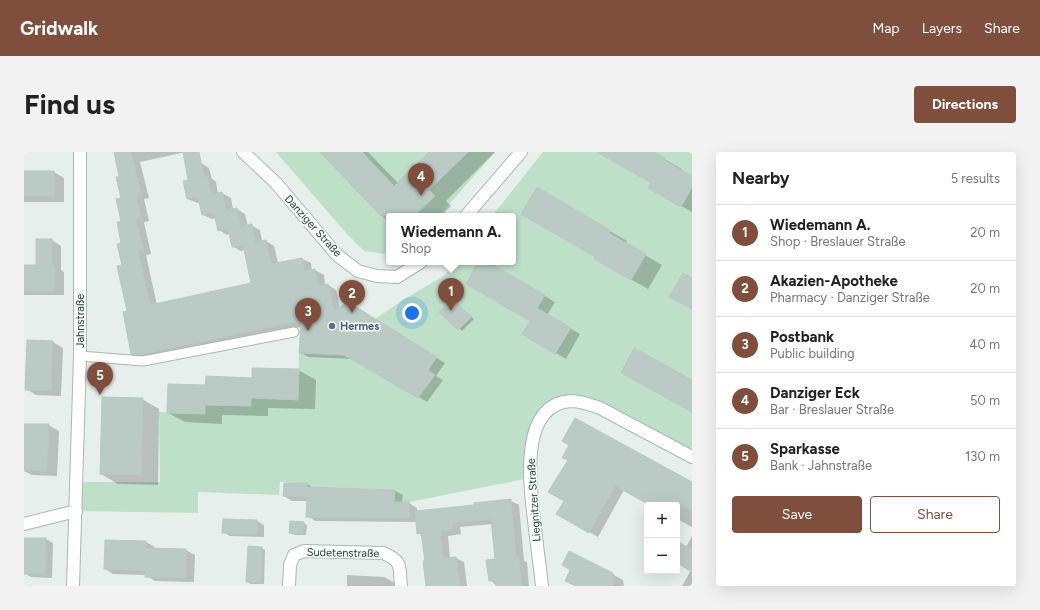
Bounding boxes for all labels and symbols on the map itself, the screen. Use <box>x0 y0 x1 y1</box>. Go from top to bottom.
pin: 4 <box>408 163 434 196</box>
street label: Danziger Straße <box>282 192 344 260</box>
pin: 1 <box>438 278 464 311</box>
pin: 2 <box>339 280 365 313</box>
street label: Jahnstraße <box>74 294 87 348</box>
pin: 3 <box>295 298 321 331</box>
your location <box>402 303 422 323</box>
place label: Hermes <box>340 320 379 333</box>
marker: Hermes <box>327 321 337 331</box>
pin: 5 <box>87 362 113 395</box>
street label: Liegnitzer Straße <box>525 458 543 542</box>
street label: Sudetenstraße <box>307 546 379 560</box>

